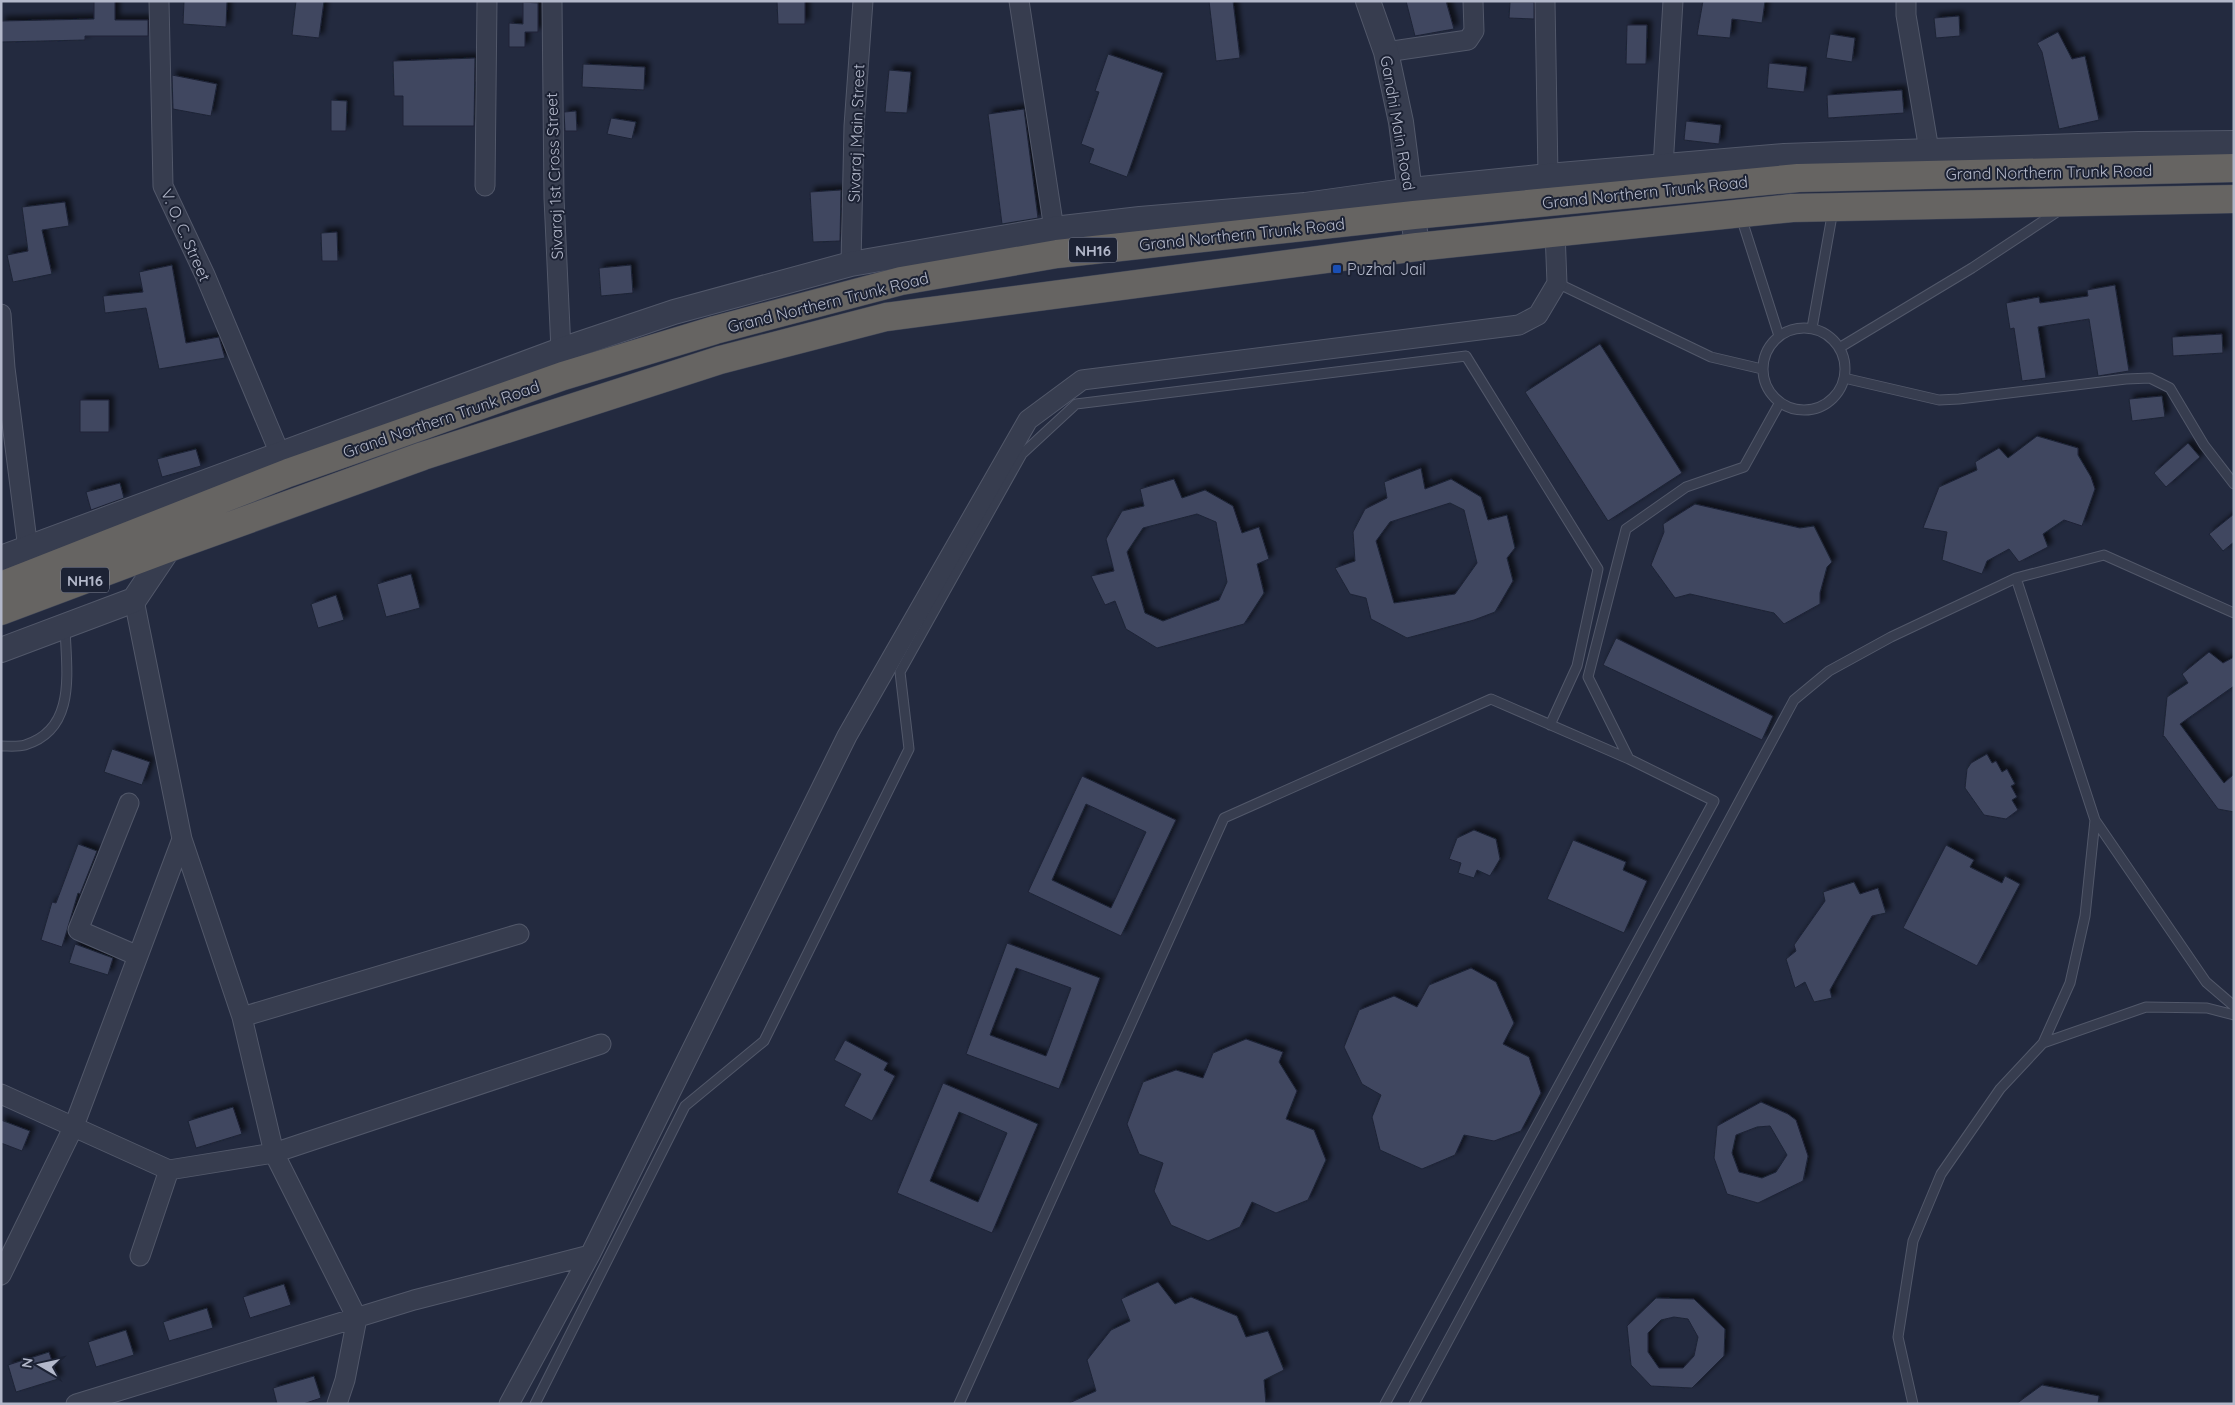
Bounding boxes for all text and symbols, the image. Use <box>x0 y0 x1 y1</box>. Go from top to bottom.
street label: Gandhi Main Road <box>1376 54 1420 192</box>
street label: Sivaraj Main Street <box>844 63 868 203</box>
street label: Sivaraj 1st Cross Street <box>541 92 567 260</box>
street label: Grand Northern Trunk Road <box>1945 160 2153 184</box>
street label: Grand Northern Trunk Road <box>1541 171 1749 213</box>
street label: V. O. C. Street <box>157 186 215 284</box>
street label: Grand Northern Trunk Road <box>1138 213 1346 255</box>
road number: NH16 <box>1069 238 1117 262</box>
place label: Puzhal Jail <box>1347 259 1426 279</box>
marker: Puzhal Jail <box>1331 263 1343 275</box>
street label: Grand Northern Trunk Road <box>725 267 931 337</box>
street label: Grand Northern Trunk Road <box>340 376 542 462</box>
road number: NH16 <box>61 568 109 592</box>
north arrow <box>15 1340 65 1390</box>
text: N <box>17 1356 37 1369</box>

